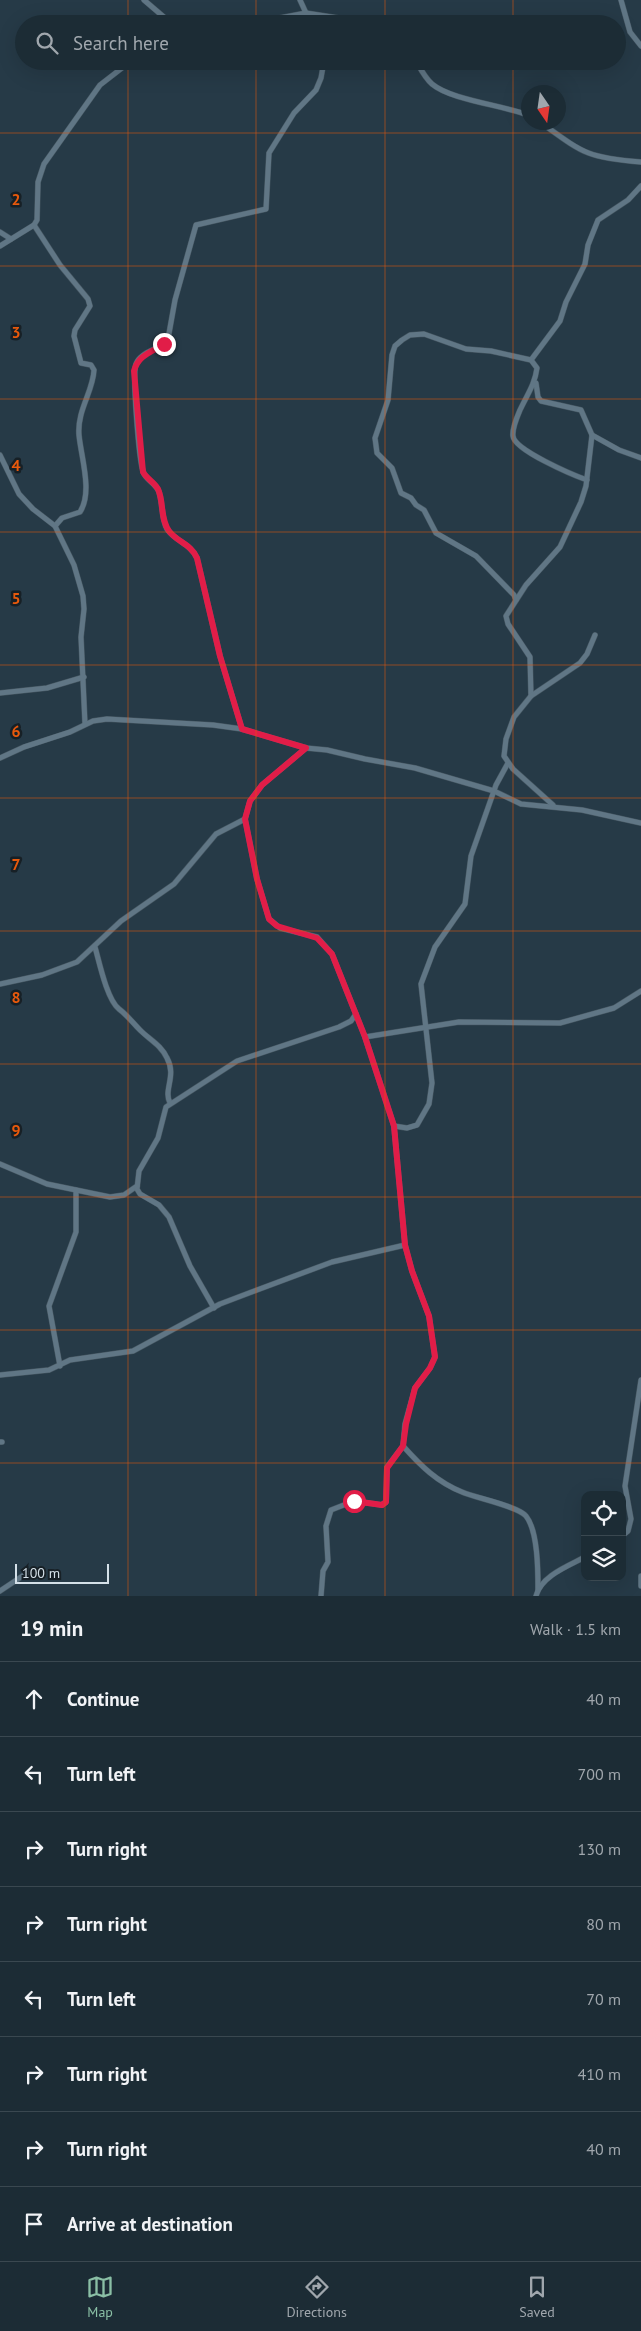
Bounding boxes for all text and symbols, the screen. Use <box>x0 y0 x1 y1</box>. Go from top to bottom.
search box <box>15 15 626 70</box>
icon: search <box>33 29 61 57</box>
text: Search here <box>73 31 169 55</box>
north arrow <box>521 85 566 130</box>
text: 2 <box>11 189 21 209</box>
text: 3 <box>11 322 21 342</box>
route end <box>153 333 176 356</box>
text: 4 <box>11 455 21 475</box>
text: 5 <box>11 588 21 608</box>
text: 6 <box>11 721 21 741</box>
text: 7 <box>11 854 21 874</box>
text: 8 <box>11 987 21 1007</box>
text: 9 <box>11 1120 21 1140</box>
route start <box>343 1490 366 1513</box>
map controls <box>581 1491 626 1581</box>
button: locate <box>581 1491 626 1536</box>
button: layers <box>581 1536 626 1581</box>
scale bar <box>15 1561 109 1584</box>
text: 100 m <box>22 1564 60 1582</box>
text: 19 min <box>20 1615 83 1642</box>
text: Walk · 1.5 km <box>530 1619 621 1639</box>
icon: ahead <box>20 1685 48 1713</box>
text: Continue <box>67 1687 139 1711</box>
text: 40 m <box>586 1689 621 1709</box>
icon: left <box>20 1760 48 1788</box>
text: Turn left <box>67 1762 136 1786</box>
text: 700 m <box>578 1764 621 1784</box>
icon: right <box>20 1835 48 1863</box>
text: Turn right <box>67 1837 147 1861</box>
text: 130 m <box>578 1839 621 1859</box>
icon: right <box>20 1910 48 1938</box>
text: Turn right <box>67 1912 147 1936</box>
text: 80 m <box>586 1914 621 1934</box>
icon: left <box>20 1985 48 2013</box>
text: Turn left <box>67 1987 136 2011</box>
text: 70 m <box>586 1989 621 2009</box>
icon: right <box>20 2060 48 2088</box>
text: Turn right <box>67 2062 147 2086</box>
text: 410 m <box>578 2064 621 2084</box>
icon: right <box>20 2135 48 2163</box>
text: Turn right <box>67 2137 147 2161</box>
text: 40 m <box>586 2139 621 2159</box>
icon: arrive <box>20 2210 48 2238</box>
text: Arrive at destination <box>67 2212 233 2236</box>
tab: Map <box>86 2273 114 2321</box>
tab: Directions <box>286 2273 347 2321</box>
tab: Saved <box>519 2273 555 2321</box>

